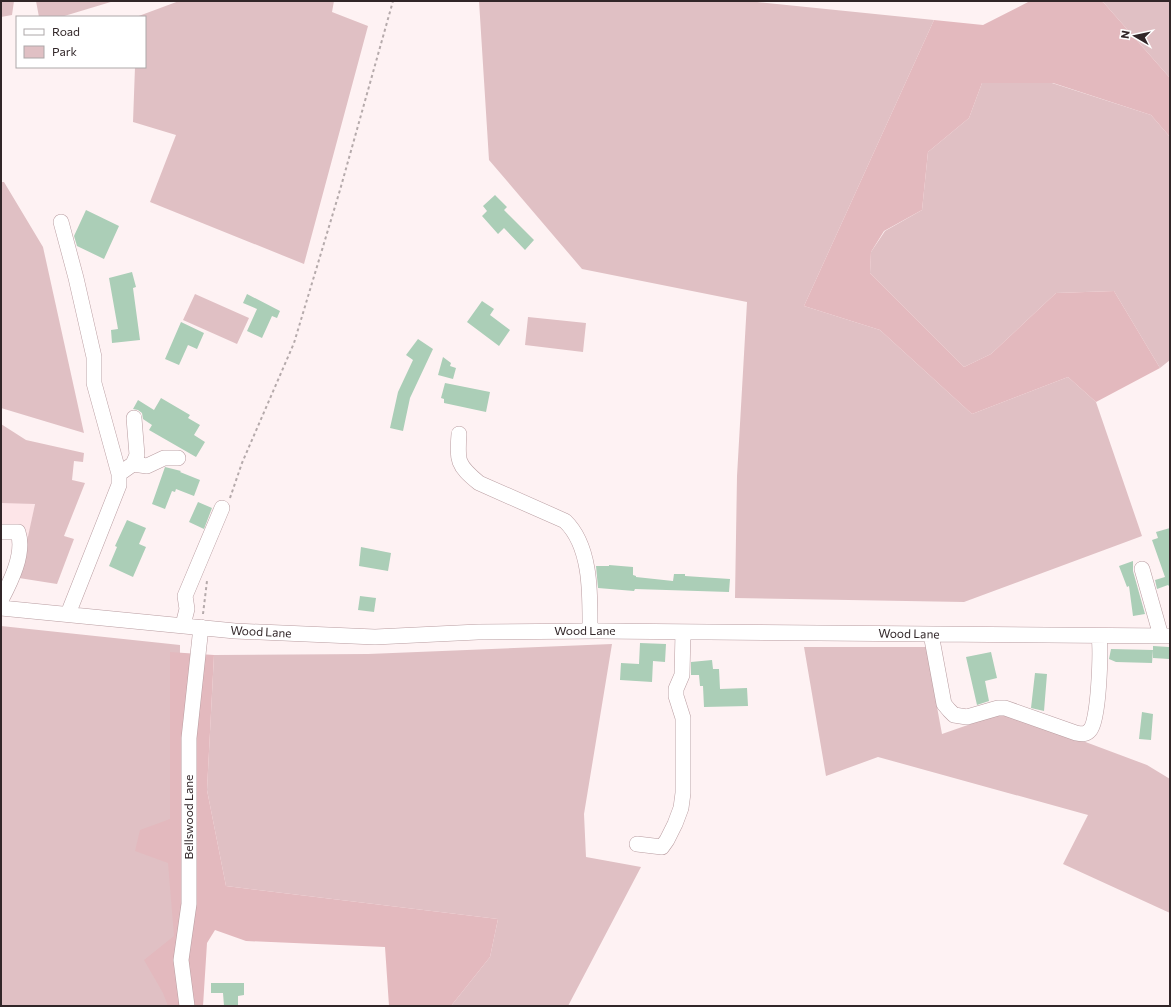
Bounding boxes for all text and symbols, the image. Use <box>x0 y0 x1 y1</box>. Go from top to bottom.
legend <box>16 16 146 68</box>
north arrow <box>1115 16 1155 56</box>
text: Road <box>52 24 80 38</box>
text: N <box>1118 29 1132 39</box>
text: Park <box>52 44 78 58</box>
street label: Wood Lane <box>230 622 292 640</box>
street label: Wood Lane <box>554 623 616 637</box>
street label: Wood Lane <box>878 625 940 641</box>
street label: Bellswood Lane <box>181 775 195 859</box>

